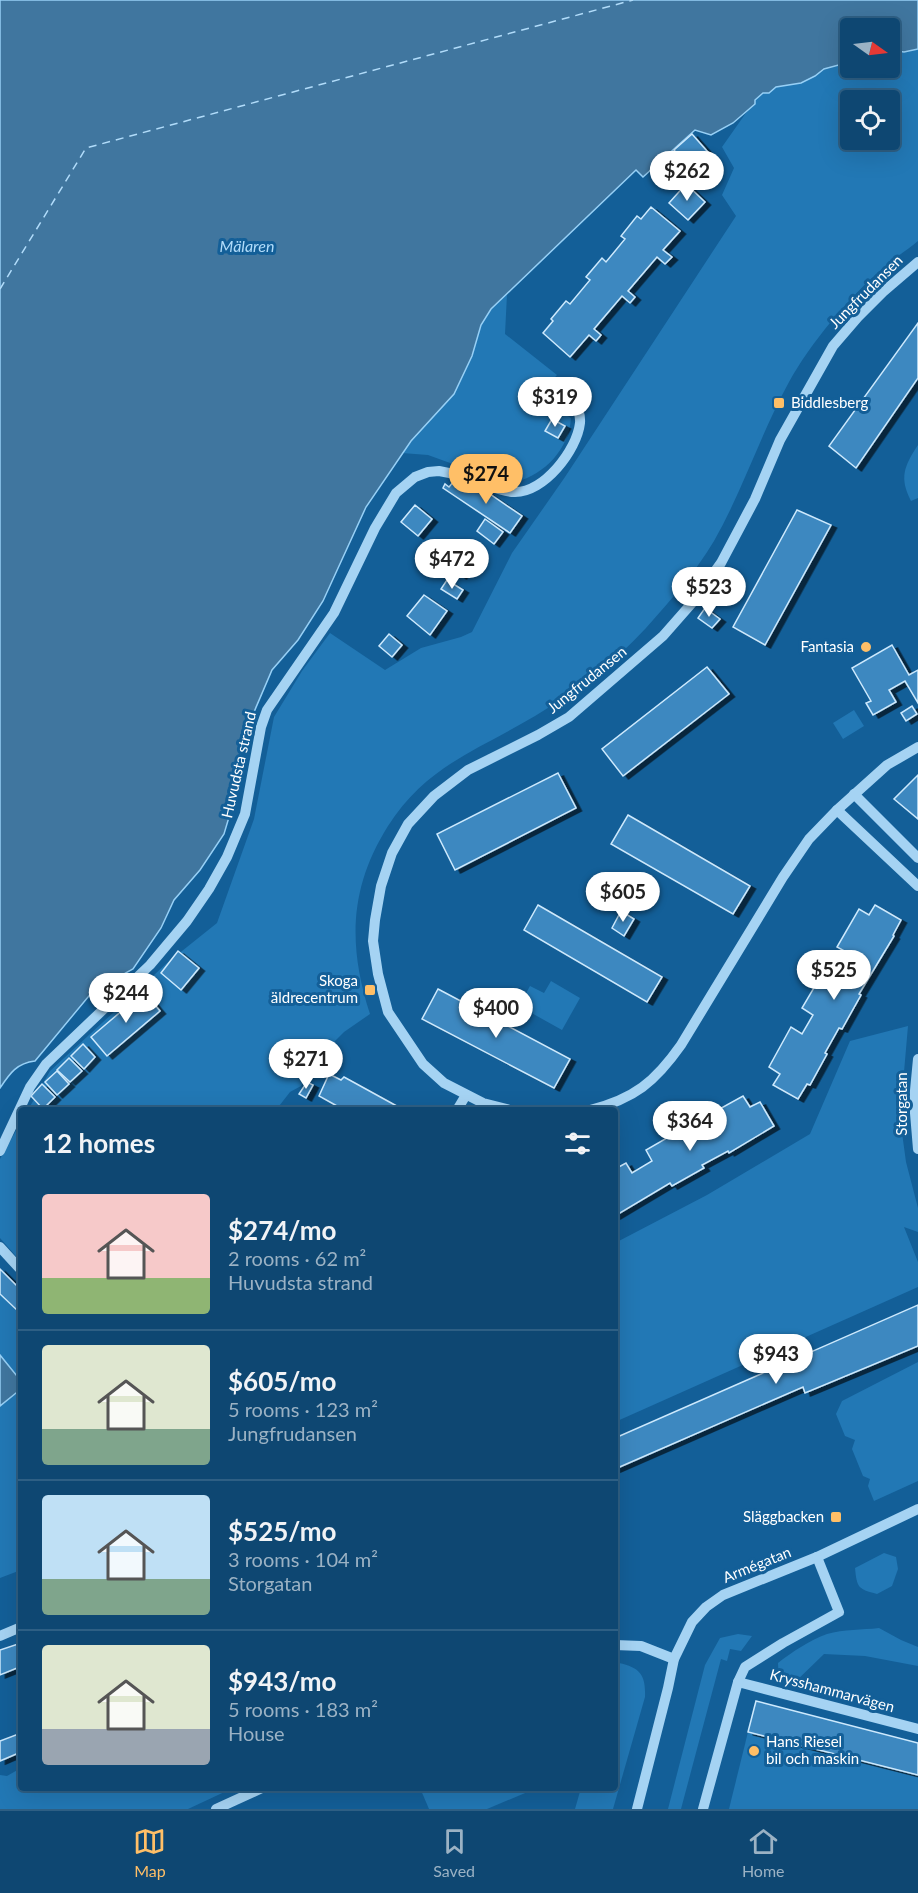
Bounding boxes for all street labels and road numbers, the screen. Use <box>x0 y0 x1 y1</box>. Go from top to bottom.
street label: Jungfrudansen <box>825 251 906 332</box>
street label: Jungfrudansen <box>543 642 630 717</box>
street label: Huvudsta strand <box>217 710 259 820</box>
street label: Storgatan <box>892 1072 910 1136</box>
street label: Armégatan <box>720 1542 793 1586</box>
street label: Krysshammarvägen <box>768 1665 897 1715</box>

